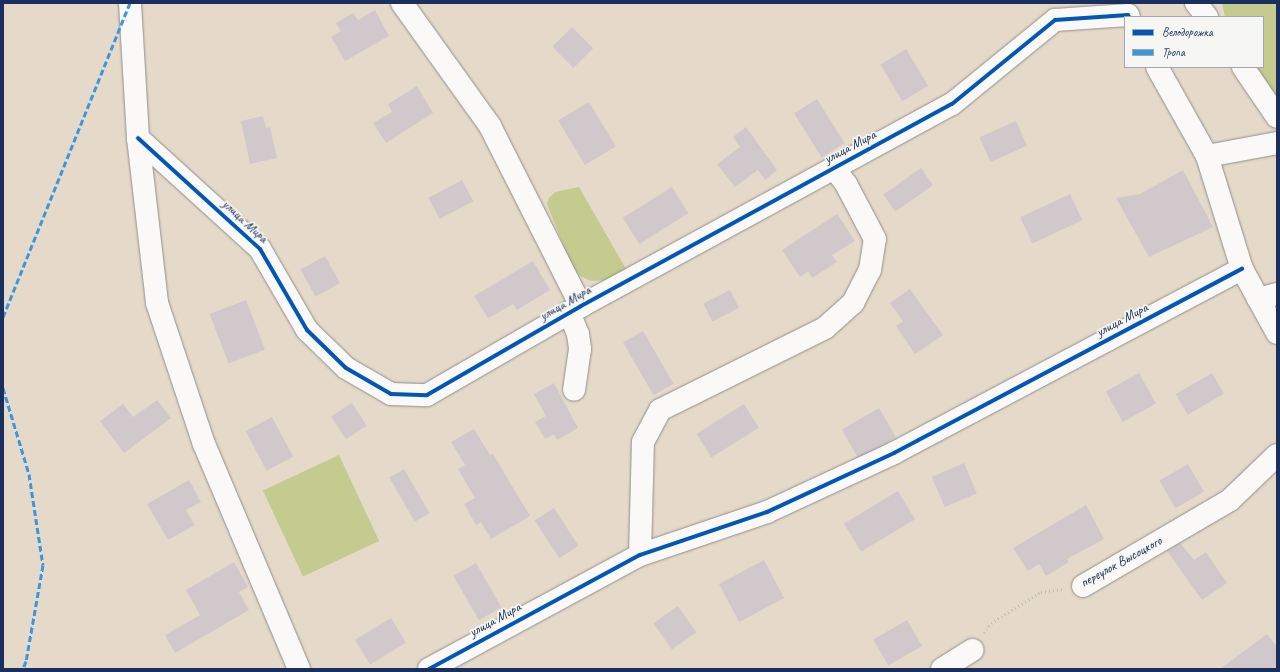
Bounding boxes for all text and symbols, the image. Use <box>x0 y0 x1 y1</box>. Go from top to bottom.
legend <box>1124 16 1264 68</box>
text: Велодорожка <box>1162 24 1213 40</box>
text: Тропа <box>1162 44 1185 60</box>
street label: улица Мира <box>821 126 879 168</box>
street label: улица Мира <box>219 196 271 246</box>
street label: улица Мира <box>536 282 594 324</box>
street label: улица Мира <box>1093 299 1151 341</box>
street label: переулок Высоцкого <box>1077 533 1165 591</box>
street label: улица Мира <box>466 599 524 641</box>

